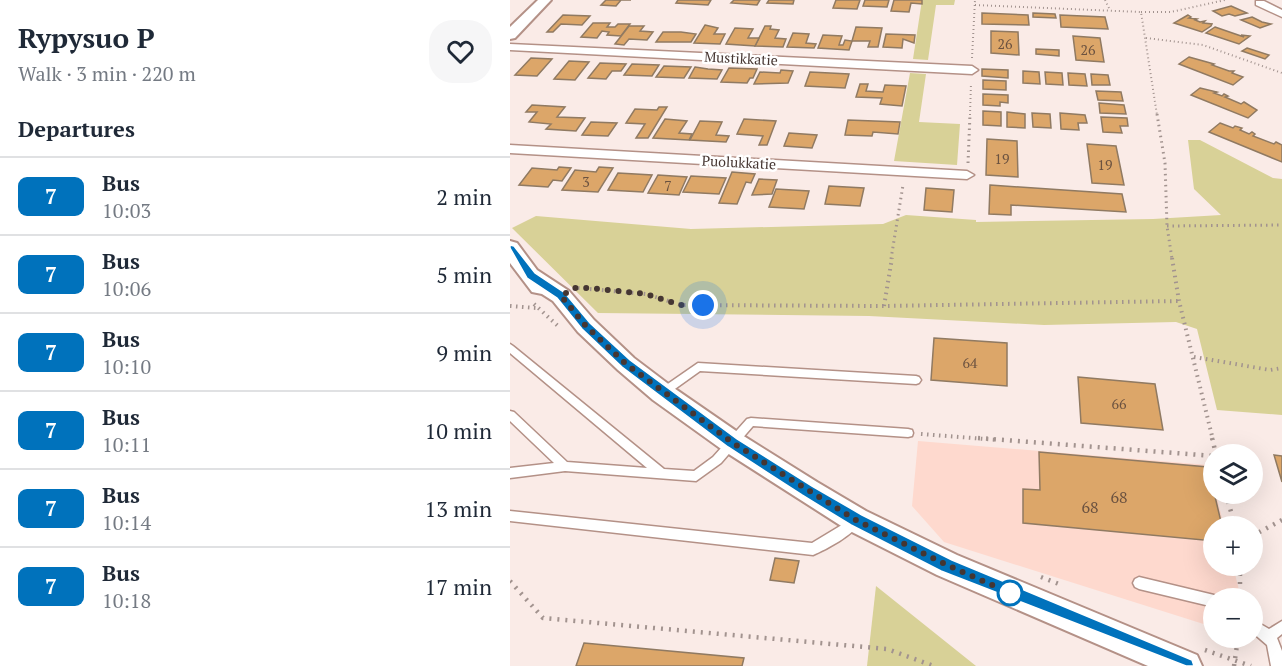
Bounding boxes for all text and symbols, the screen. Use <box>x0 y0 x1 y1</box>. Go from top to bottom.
text: Rypysuo P <box>18 19 155 56</box>
button: heart <box>429 20 492 83</box>
house number: 26 <box>998 34 1013 53</box>
house number: 26 <box>1081 40 1096 59</box>
street label: Mustikkatie <box>704 47 778 69</box>
text: Walk · 3 min · 220 m <box>18 60 196 87</box>
text: Departures <box>18 114 135 143</box>
house number: 19 <box>995 149 1009 168</box>
street label: Puolukkatie <box>701 151 777 173</box>
house number: 19 <box>1098 155 1112 174</box>
text: Bus <box>102 168 140 197</box>
house number: 3 <box>582 172 590 191</box>
house number: 7 <box>664 176 672 195</box>
text: 7 <box>45 182 57 210</box>
text: 2 min <box>436 182 492 211</box>
text: 10:03 <box>102 197 151 224</box>
text: Bus <box>102 246 140 275</box>
text: 7 <box>45 260 57 288</box>
text: 5 min <box>436 260 492 289</box>
text: 10:06 <box>102 275 151 302</box>
your location <box>688 290 718 320</box>
text: Bus <box>102 324 140 353</box>
text: 7 <box>45 338 57 366</box>
text: 9 min <box>436 338 492 367</box>
text: 10:10 <box>102 353 151 380</box>
house number: 64 <box>963 353 978 372</box>
house number: 66 <box>1112 394 1127 413</box>
text: Bus <box>102 402 140 431</box>
text: 7 <box>45 416 57 444</box>
text: 10 min <box>425 416 492 445</box>
text: 10:11 <box>102 431 151 458</box>
map controls <box>1203 444 1263 648</box>
button: layers <box>1203 444 1263 504</box>
text: Bus <box>102 480 140 509</box>
house number: 68 <box>1110 486 1128 508</box>
text: 7 <box>45 494 57 522</box>
text: 13 min <box>425 494 492 523</box>
house number: 68 <box>1081 496 1099 518</box>
text: 10:14 <box>102 509 151 536</box>
button: + <box>1203 516 1263 576</box>
text: Bus <box>102 558 140 587</box>
text: 7 <box>45 572 57 600</box>
text: 17 min <box>425 572 492 601</box>
unlabelled marker <box>997 580 1023 606</box>
text: 10:18 <box>102 587 151 614</box>
button: − <box>1203 588 1263 648</box>

